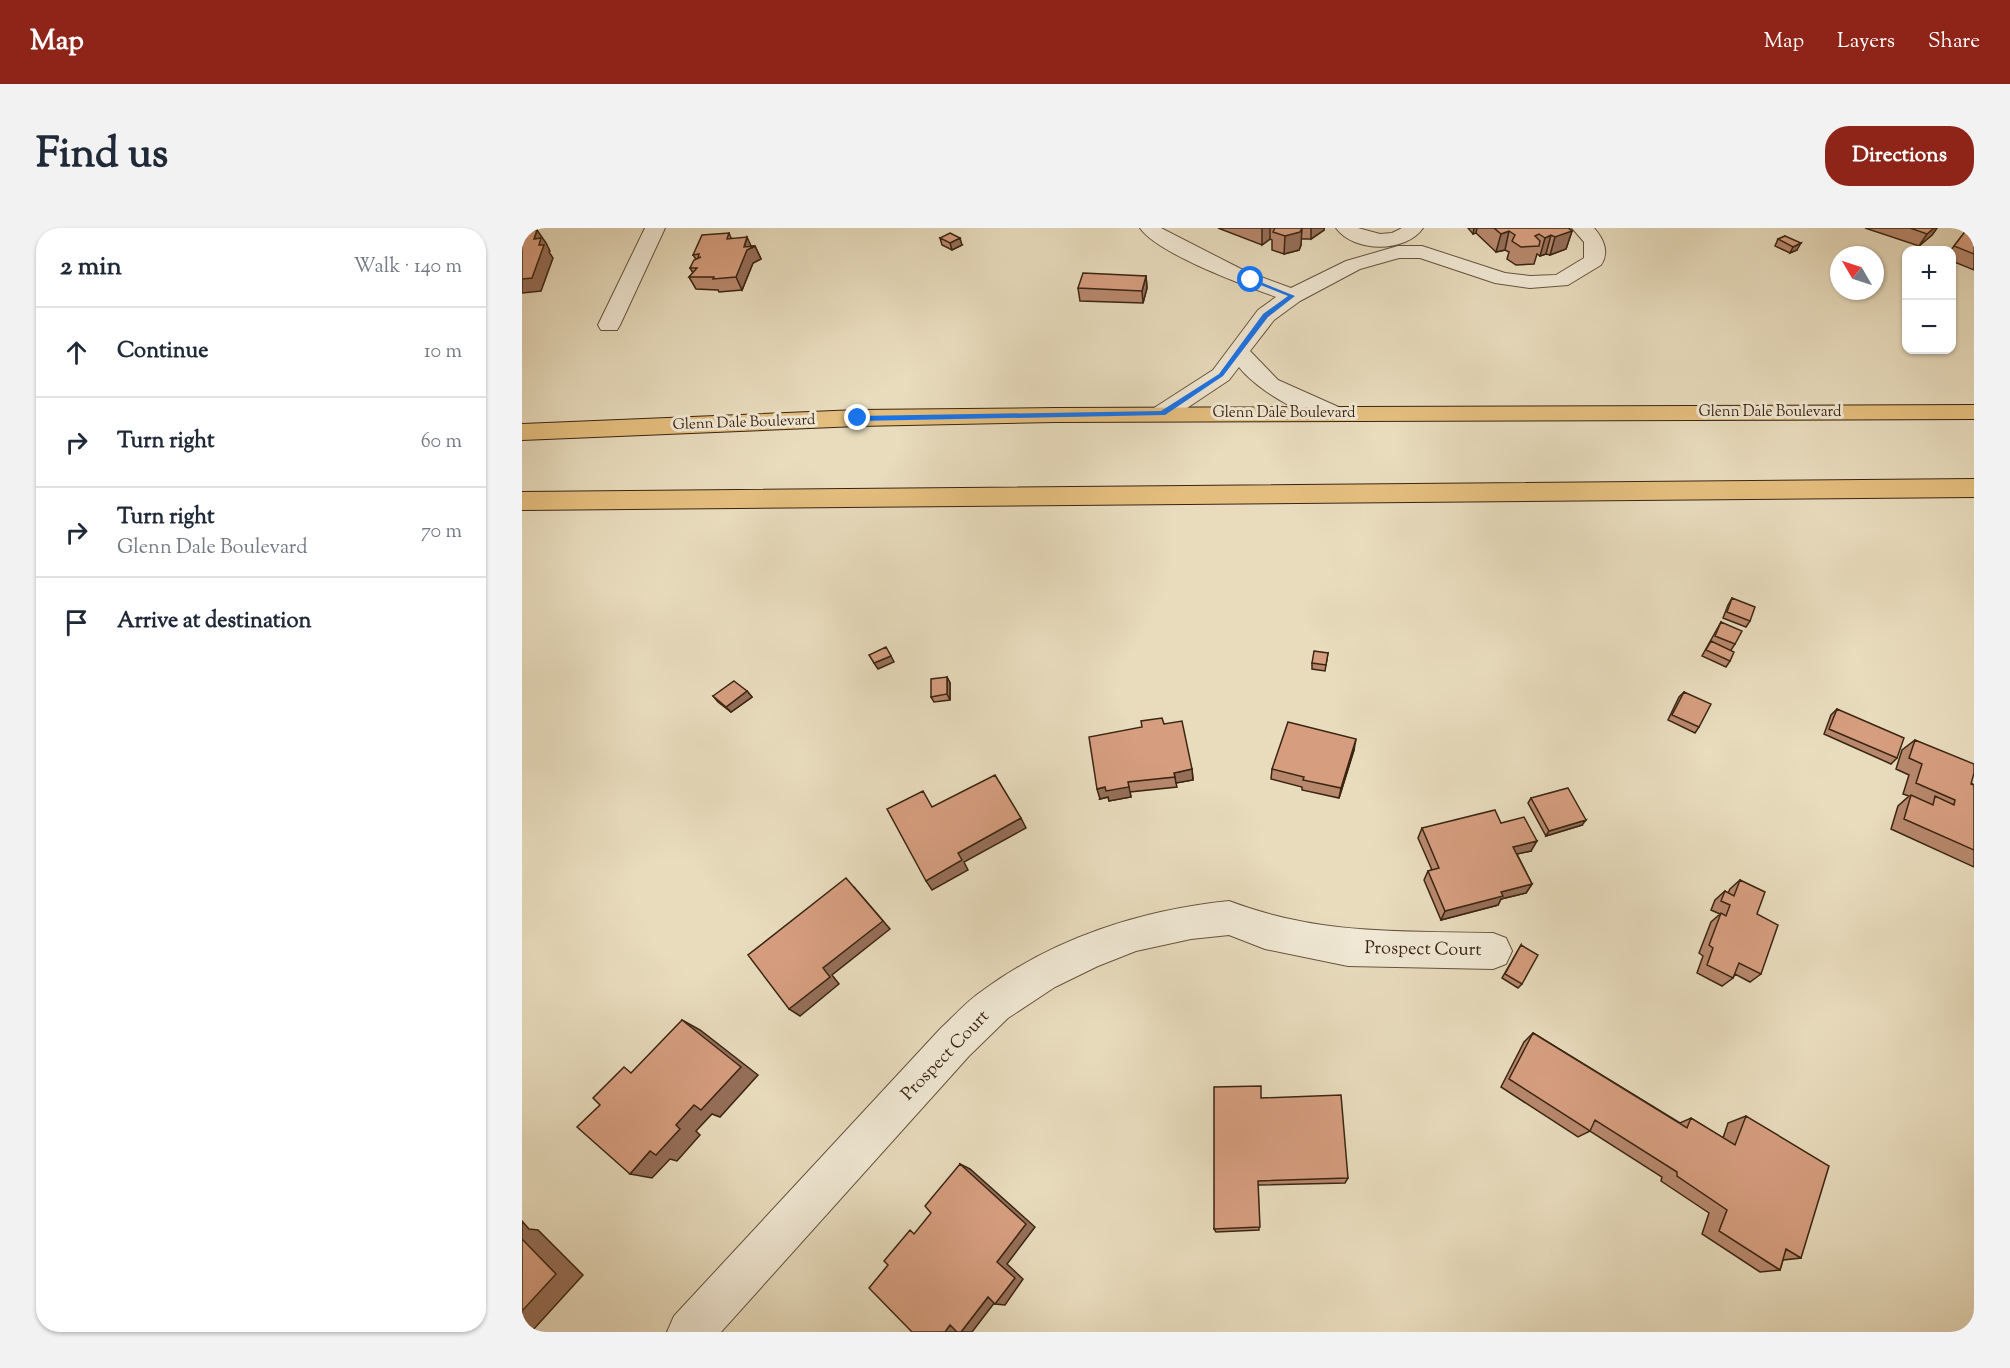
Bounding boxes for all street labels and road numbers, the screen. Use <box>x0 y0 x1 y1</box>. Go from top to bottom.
street label: Glenn Dale Boulevard <box>1699 402 1842 423</box>
street label: Glenn Dale Boulevard <box>1213 403 1356 424</box>
street label: Glenn Dale Boulevard <box>672 410 816 436</box>
street label: Prospect Court <box>1364 936 1482 964</box>
street label: Prospect Court <box>896 1005 996 1107</box>

